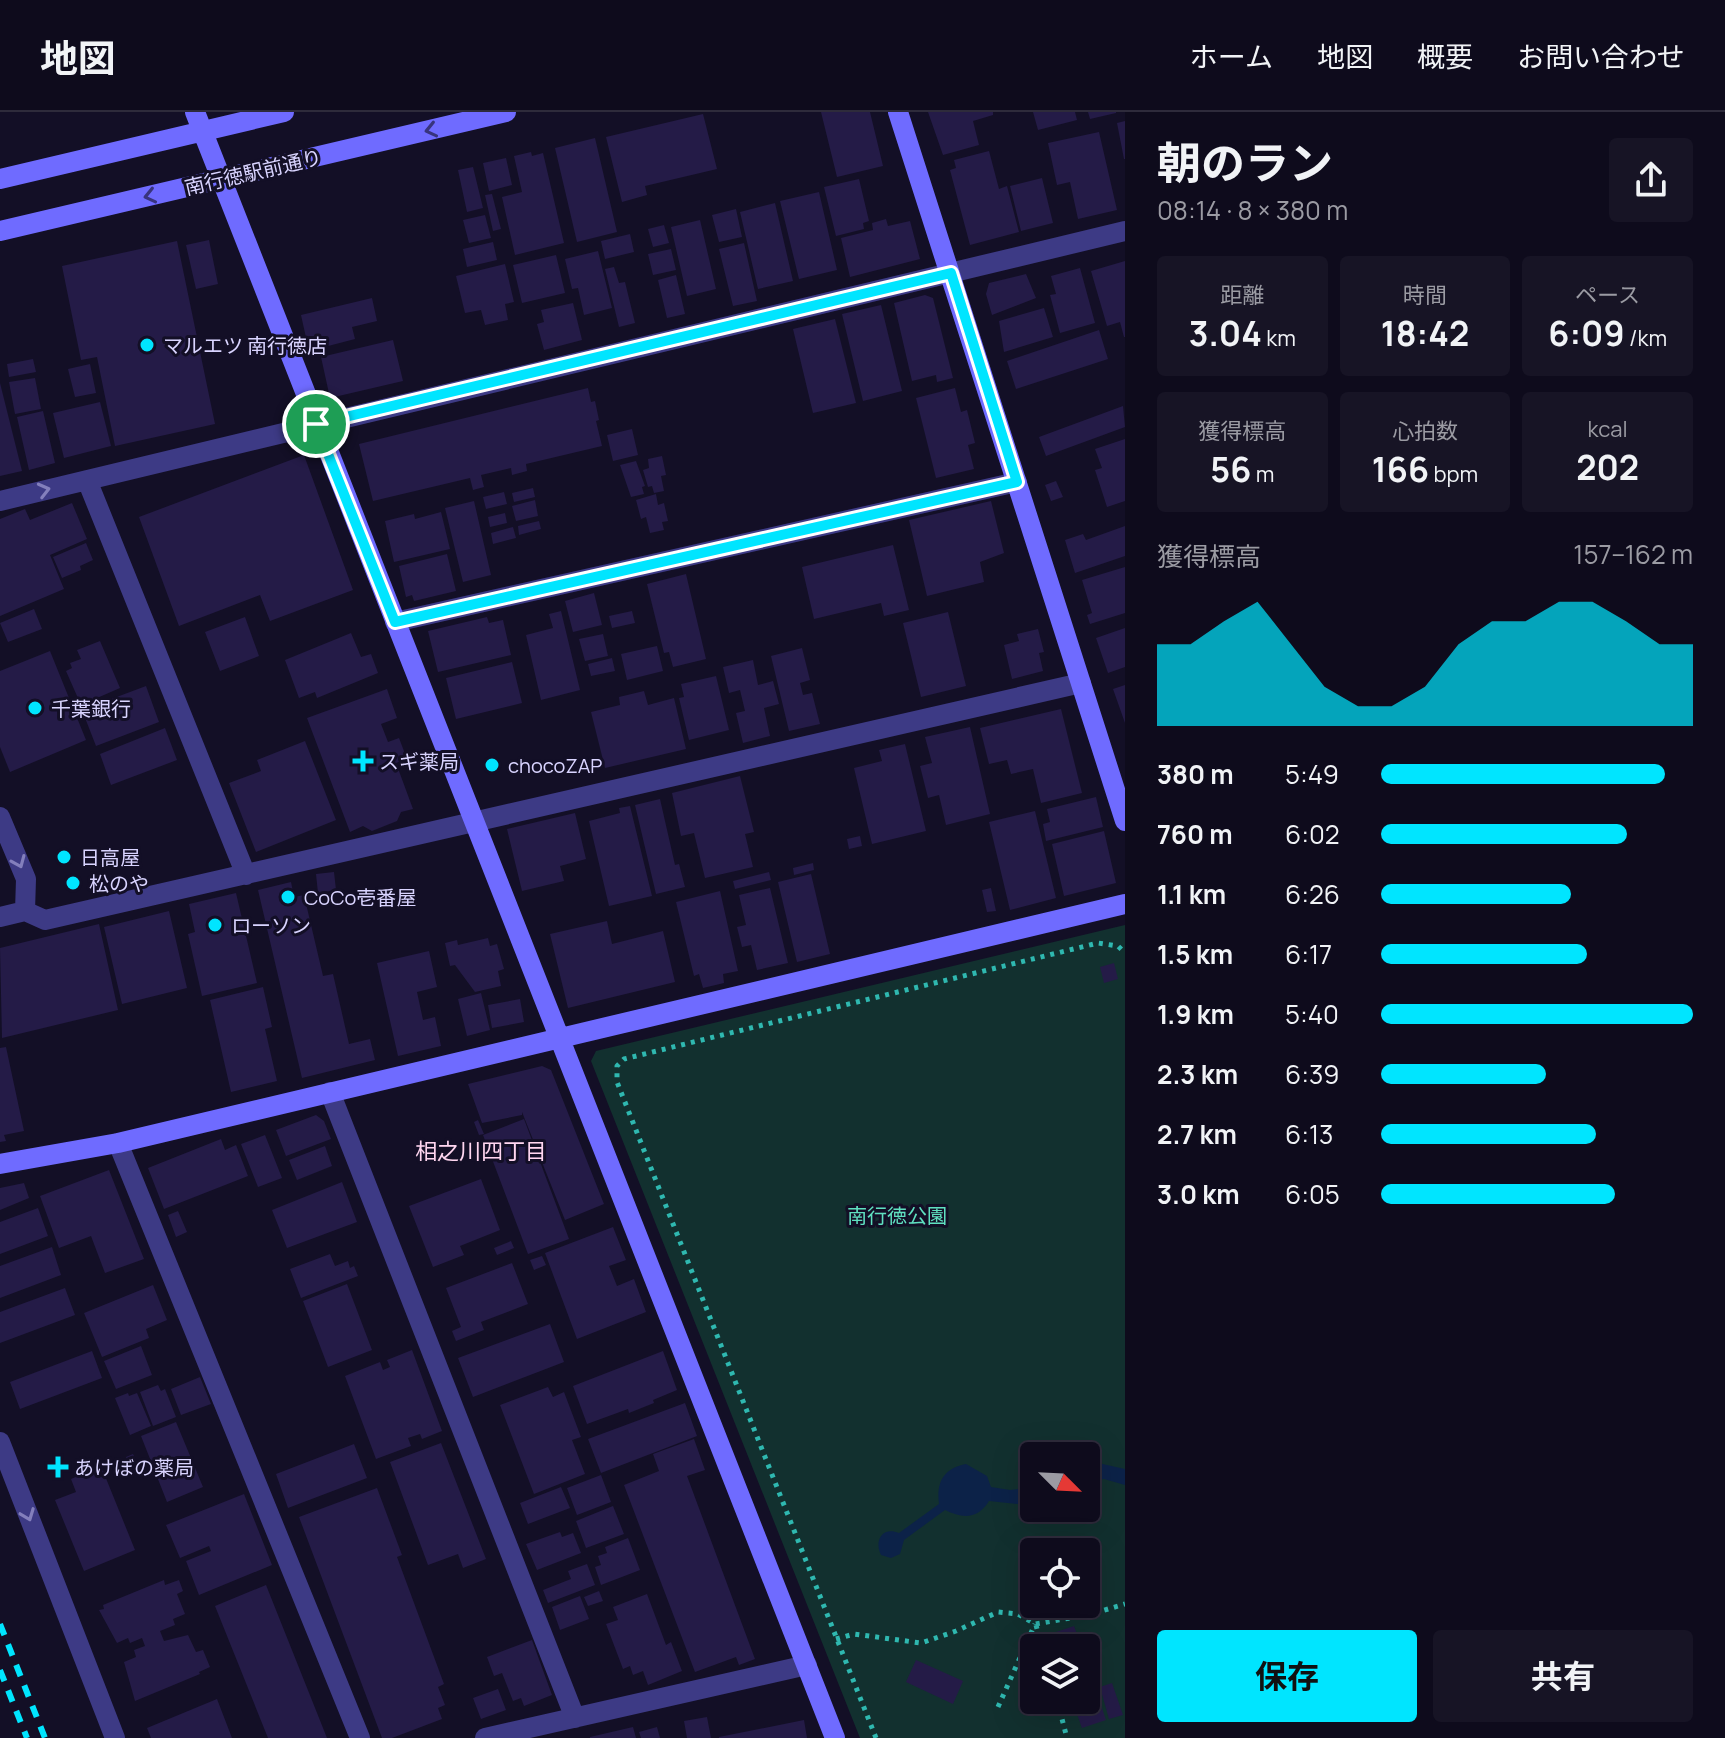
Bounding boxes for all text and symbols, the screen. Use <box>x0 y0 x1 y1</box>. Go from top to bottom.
text: 地図 <box>40 31 116 83</box>
text: ホーム <box>1190 37 1273 75</box>
text: 地図 <box>1317 37 1373 75</box>
text: 概要 <box>1417 37 1473 75</box>
text: お問い合わせ <box>1517 37 1685 75</box>
one-way arrow <box>424 121 438 138</box>
text: 朝のラン <box>1157 132 1333 192</box>
button: share <box>1609 138 1693 222</box>
street label: 南行徳駅前通り <box>182 143 324 201</box>
one-way arrow <box>144 187 158 204</box>
text: 08:14 · 8 × 380 m <box>1157 192 1348 228</box>
text: 距離 <box>1220 280 1264 310</box>
text: 時間 <box>1403 280 1447 310</box>
text: ペース <box>1575 280 1640 310</box>
text: 3.04 <box>1189 310 1262 356</box>
text: 18:42 <box>1381 310 1469 356</box>
text: 6:09 <box>1548 310 1625 356</box>
text: km <box>1262 323 1296 353</box>
text: /km <box>1625 323 1667 353</box>
place label: マルエツ 南行徳店 <box>163 332 327 359</box>
marker: マルエツ 南行徳店 <box>138 336 156 354</box>
pin <box>282 390 350 458</box>
icon: arrive <box>294 402 338 446</box>
text: kcal <box>1588 414 1628 444</box>
text: 獲得標高 <box>1198 416 1286 446</box>
text: 心拍数 <box>1392 416 1458 446</box>
text: 202 <box>1576 444 1639 490</box>
text: 56 <box>1210 446 1251 492</box>
text: 166 <box>1372 446 1429 492</box>
text: m <box>1251 459 1274 489</box>
text: bpm <box>1429 459 1478 489</box>
one-way arrow <box>36 482 50 499</box>
text: 157–162 m <box>1573 536 1693 572</box>
text: 獲得標高 <box>1157 538 1261 574</box>
place label: 千葉銀行 <box>51 695 131 722</box>
marker: 千葉銀行 <box>26 699 44 717</box>
place label: スギ薬局 <box>379 748 459 775</box>
marker: スギ薬局 <box>354 752 372 770</box>
place label: chocoZAP <box>508 752 602 779</box>
marker: chocoZAP <box>483 756 501 774</box>
text: 380 m <box>1157 756 1234 792</box>
text: 5:49 <box>1285 756 1339 792</box>
text: 760 m <box>1157 816 1233 852</box>
text: 6:02 <box>1285 816 1340 852</box>
place label: 日高屋 <box>80 844 140 871</box>
marker: 日高屋 <box>55 848 73 866</box>
one-way arrow <box>9 855 26 869</box>
place label: 松のや <box>89 870 149 897</box>
marker: 松のや <box>64 874 82 892</box>
text: 1.1 km <box>1157 876 1226 912</box>
text: 6:26 <box>1285 876 1340 912</box>
place label: CoCo壱番屋 <box>304 884 416 911</box>
marker: CoCo壱番屋 <box>279 888 297 906</box>
place label: ローソン <box>231 912 311 939</box>
marker: ローソン <box>206 916 224 934</box>
text: 1.5 km <box>1157 936 1233 972</box>
text: 6:17 <box>1285 936 1332 972</box>
text: 1.9 km <box>1157 996 1234 1032</box>
text: 5:40 <box>1285 996 1339 1032</box>
text: 2.3 km <box>1157 1056 1238 1092</box>
text: 6:39 <box>1285 1056 1339 1092</box>
text: 2.7 km <box>1157 1116 1237 1152</box>
text: 6:13 <box>1285 1116 1333 1152</box>
district label: 相之川四丁目 <box>415 1136 547 1166</box>
text: 3.0 km <box>1157 1176 1240 1212</box>
text: 6:05 <box>1285 1176 1340 1212</box>
park label: 南行徳公園 <box>847 1202 947 1229</box>
north arrow <box>1020 1442 1100 1522</box>
map controls <box>1020 1442 1100 1714</box>
place label: あけぼの薬局 <box>74 1454 194 1481</box>
marker: あけぼの薬局 <box>49 1458 67 1476</box>
one-way arrow <box>18 1507 35 1521</box>
button: locate <box>1020 1538 1100 1618</box>
button: 保存 <box>1157 1630 1417 1722</box>
button: 共有 <box>1433 1630 1693 1722</box>
button: layers <box>1020 1634 1100 1714</box>

